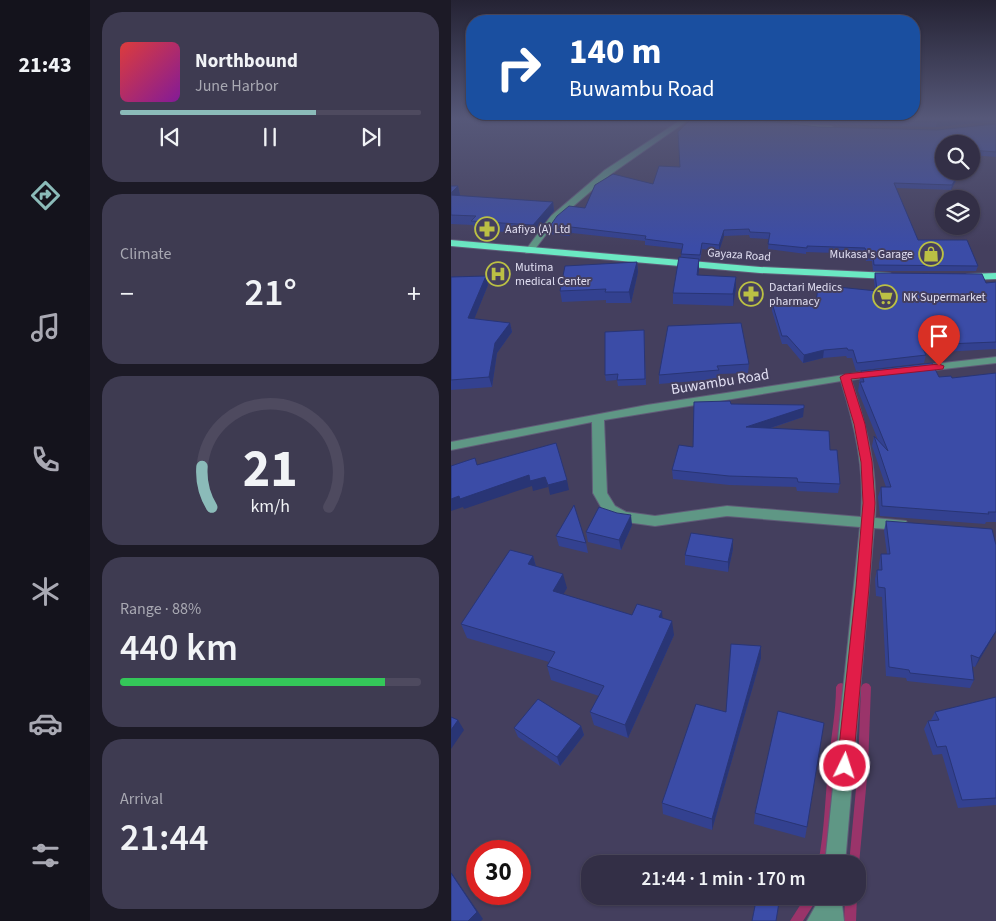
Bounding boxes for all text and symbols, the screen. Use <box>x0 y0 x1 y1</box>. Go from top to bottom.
text: 140 m <box>569 27 661 77</box>
icon: right <box>486 35 551 100</box>
text: Northbound <box>195 48 298 75</box>
text: 21:43 <box>18 49 72 81</box>
text: Buwambu Road <box>569 73 715 105</box>
text: June Harbor <box>195 75 278 97</box>
icon: previous <box>156 123 184 151</box>
icon: pause <box>256 123 284 151</box>
icon: next <box>357 123 385 151</box>
map controls <box>935 135 980 235</box>
button: search <box>935 135 980 180</box>
icon: directions <box>28 178 63 213</box>
button: layers <box>935 190 980 235</box>
pharmacy icon: Aafiya (A) Ltd <box>474 216 500 242</box>
place label: Aafiya (A) Ltd <box>505 221 570 238</box>
shop icon: Mukasa's Garage <box>918 241 944 267</box>
text: Climate <box>120 243 171 265</box>
street label: Gayaza Road <box>707 244 771 266</box>
place label: Mukasa's Garage <box>829 246 913 263</box>
place label: Mutima medical Center <box>515 259 592 290</box>
hospital icon: Mutima medical Center <box>485 261 511 287</box>
text: 21° <box>244 266 297 320</box>
text: − <box>120 274 134 314</box>
text: + <box>407 274 421 314</box>
place label: Dactari Medics pharmacy <box>769 279 842 310</box>
pharmacy icon: Dactari Medics pharmacy <box>738 281 764 307</box>
supermarket icon: NK Supermarket <box>872 284 898 310</box>
place label: NK Supermarket <box>903 289 986 306</box>
icon: music <box>28 310 63 345</box>
pin <box>918 315 960 366</box>
icon: arrive <box>925 322 953 350</box>
street label: Buwambu Road <box>669 364 771 400</box>
text: 21 <box>243 433 298 507</box>
icon: phone <box>28 442 63 477</box>
text: km/h <box>251 494 290 519</box>
icon: climate <box>28 574 63 609</box>
text: Range · 88% <box>120 598 201 620</box>
text: 440 km <box>120 621 238 675</box>
icon: car <box>28 706 63 741</box>
position arrow <box>818 739 870 791</box>
text: Arrival <box>120 788 163 810</box>
text: 21:44 <box>120 811 208 865</box>
icon: filters <box>28 838 63 873</box>
speed limit sign: 30 <box>466 840 531 905</box>
text: 21:44 · 1 min · 170 m <box>641 866 806 893</box>

